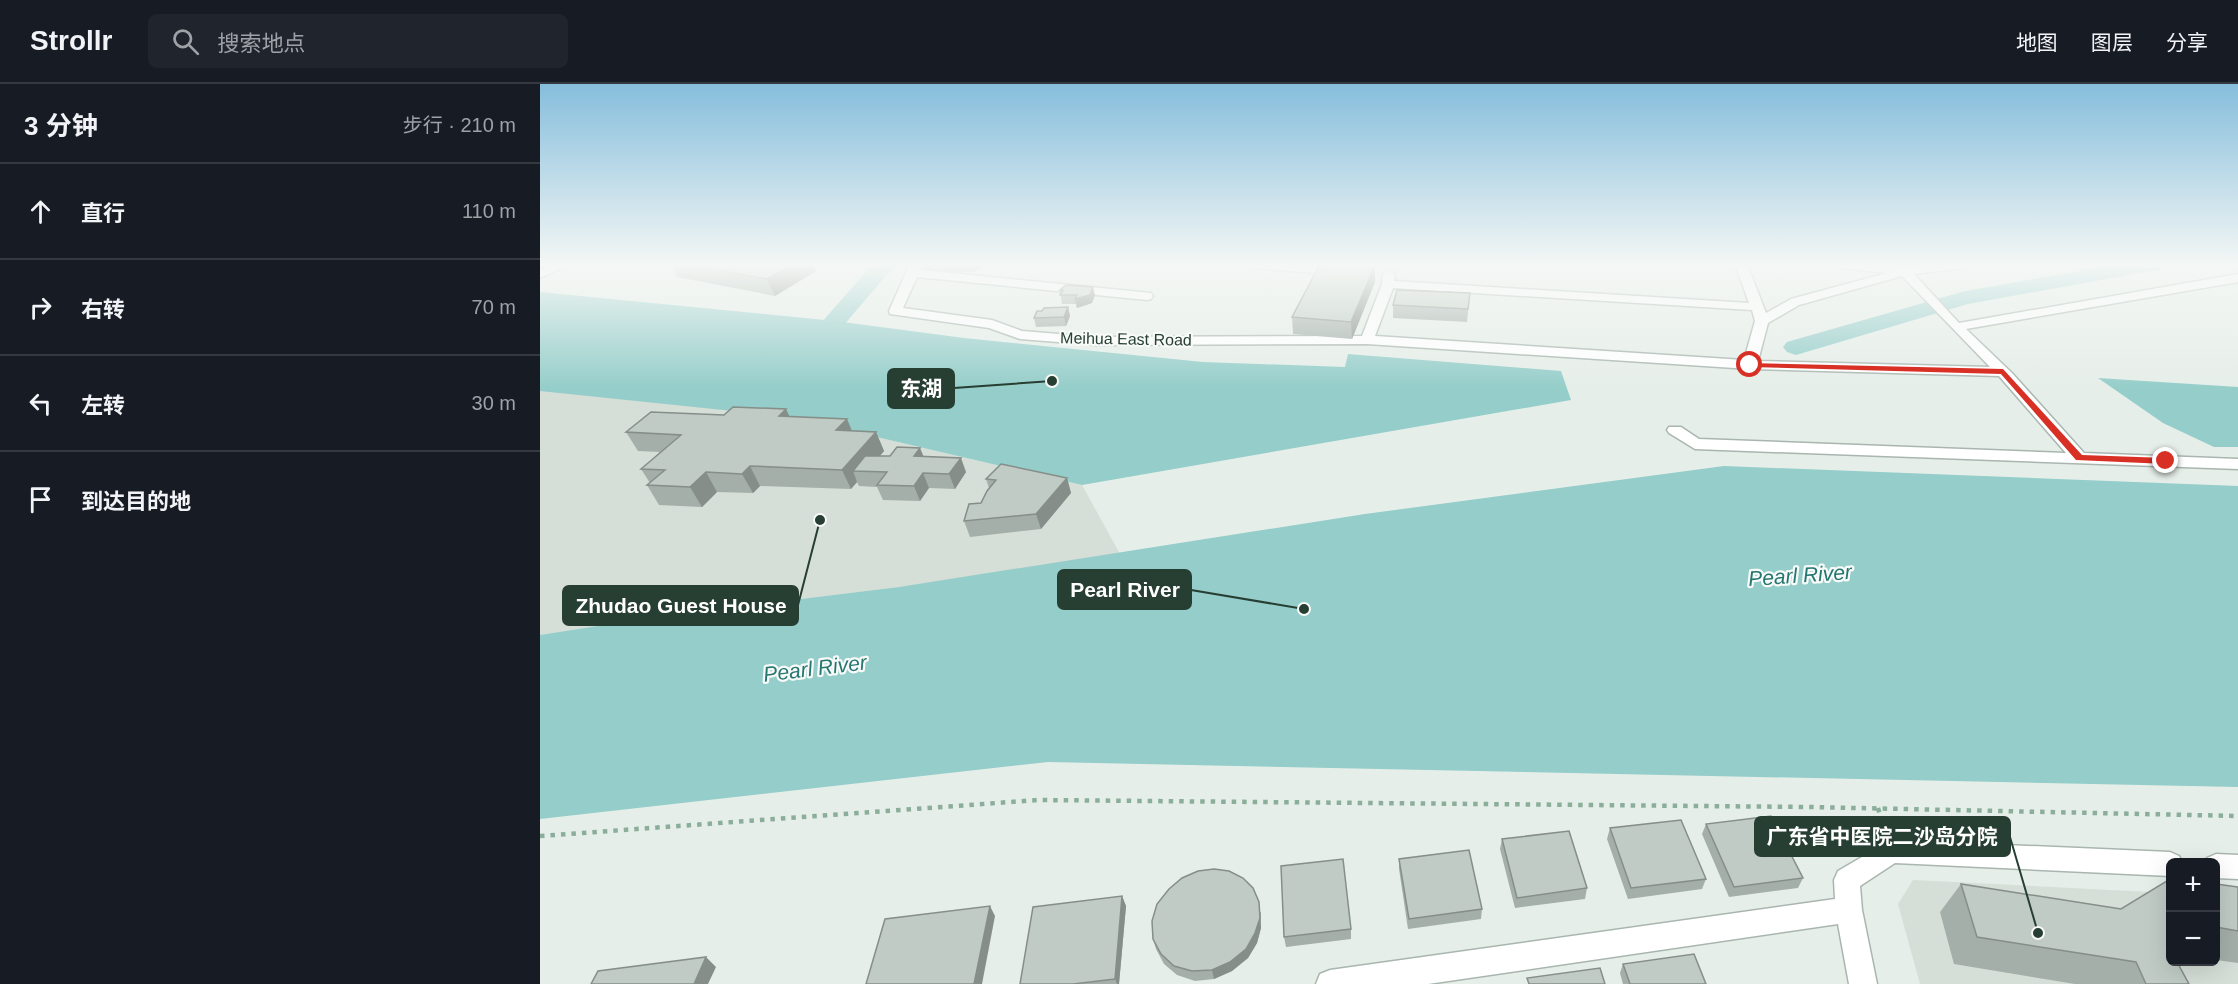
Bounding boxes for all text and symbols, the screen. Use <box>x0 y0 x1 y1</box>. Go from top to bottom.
search box <box>148 14 568 68</box>
text: Strollr <box>30 25 112 56</box>
icon: search <box>169 25 202 58</box>
text: 搜索地点 <box>217 31 305 56</box>
text: 地图 <box>2016 31 2058 54</box>
text: 图层 <box>2091 31 2133 54</box>
text: 分享 <box>2166 31 2208 54</box>
text: 3 分钟 <box>24 111 98 141</box>
text: 步行 · 210 m <box>403 114 516 136</box>
icon: ahead <box>24 195 57 228</box>
text: 110 m <box>462 200 516 222</box>
text: 直行 <box>81 201 125 226</box>
icon: right <box>24 291 57 324</box>
text: 70 m <box>472 296 516 318</box>
text: 右转 <box>81 297 125 322</box>
street label: Meihua East Road <box>1060 329 1192 349</box>
route start <box>1736 351 1762 377</box>
callout: 东湖 <box>888 369 954 408</box>
text: 东湖 <box>900 377 942 400</box>
icon: left <box>24 387 57 420</box>
text: 30 m <box>472 392 516 414</box>
text: 左转 <box>81 393 125 418</box>
route end <box>2152 447 2178 473</box>
icon: arrive <box>24 483 57 516</box>
text: 到达目的地 <box>81 489 191 514</box>
water label: Pearl River <box>1747 560 1854 590</box>
callout: Pearl River <box>1058 570 1191 609</box>
text: Pearl River <box>1070 578 1180 601</box>
callout: Zhudao Guest House <box>563 586 798 625</box>
text: Zhudao Guest House <box>575 594 787 617</box>
water label: Pearl River <box>762 650 869 686</box>
callout: 广东省中医院二沙岛分院 <box>1755 817 2010 856</box>
text: 广东省中医院二沙岛分院 <box>1767 825 1998 848</box>
map controls <box>2166 858 2220 966</box>
button: + <box>2166 858 2220 912</box>
button: − <box>2166 912 2220 966</box>

